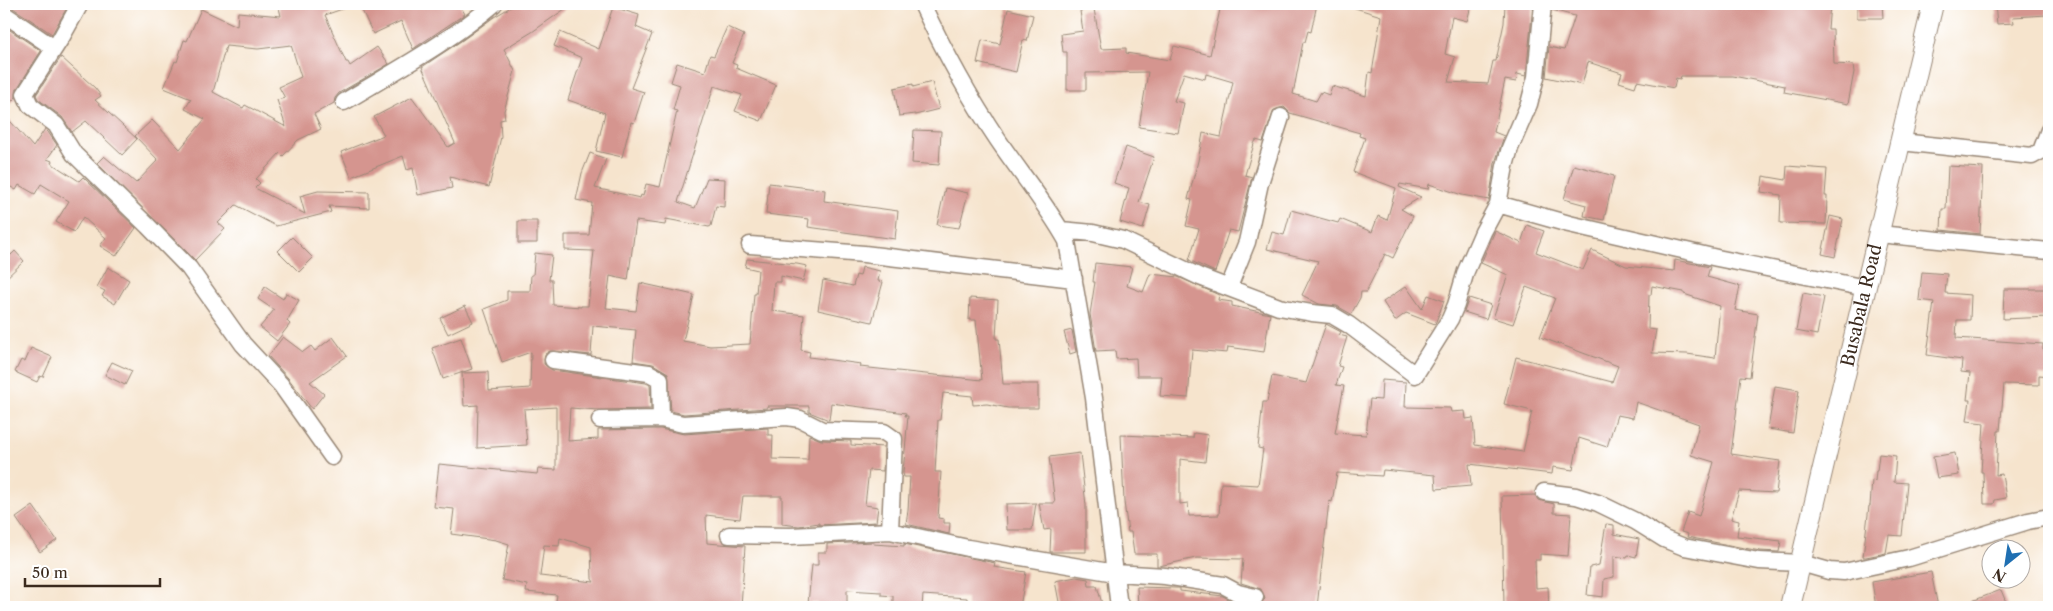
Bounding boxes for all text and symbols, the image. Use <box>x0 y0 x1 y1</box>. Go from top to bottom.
street label: Busabala Road <box>1836 242 1887 369</box>
north arrow <box>1980 538 2030 588</box>
scale bar <box>25 556 160 588</box>
text: 50 m <box>32 563 68 582</box>
text: N <box>1990 564 2009 586</box>

